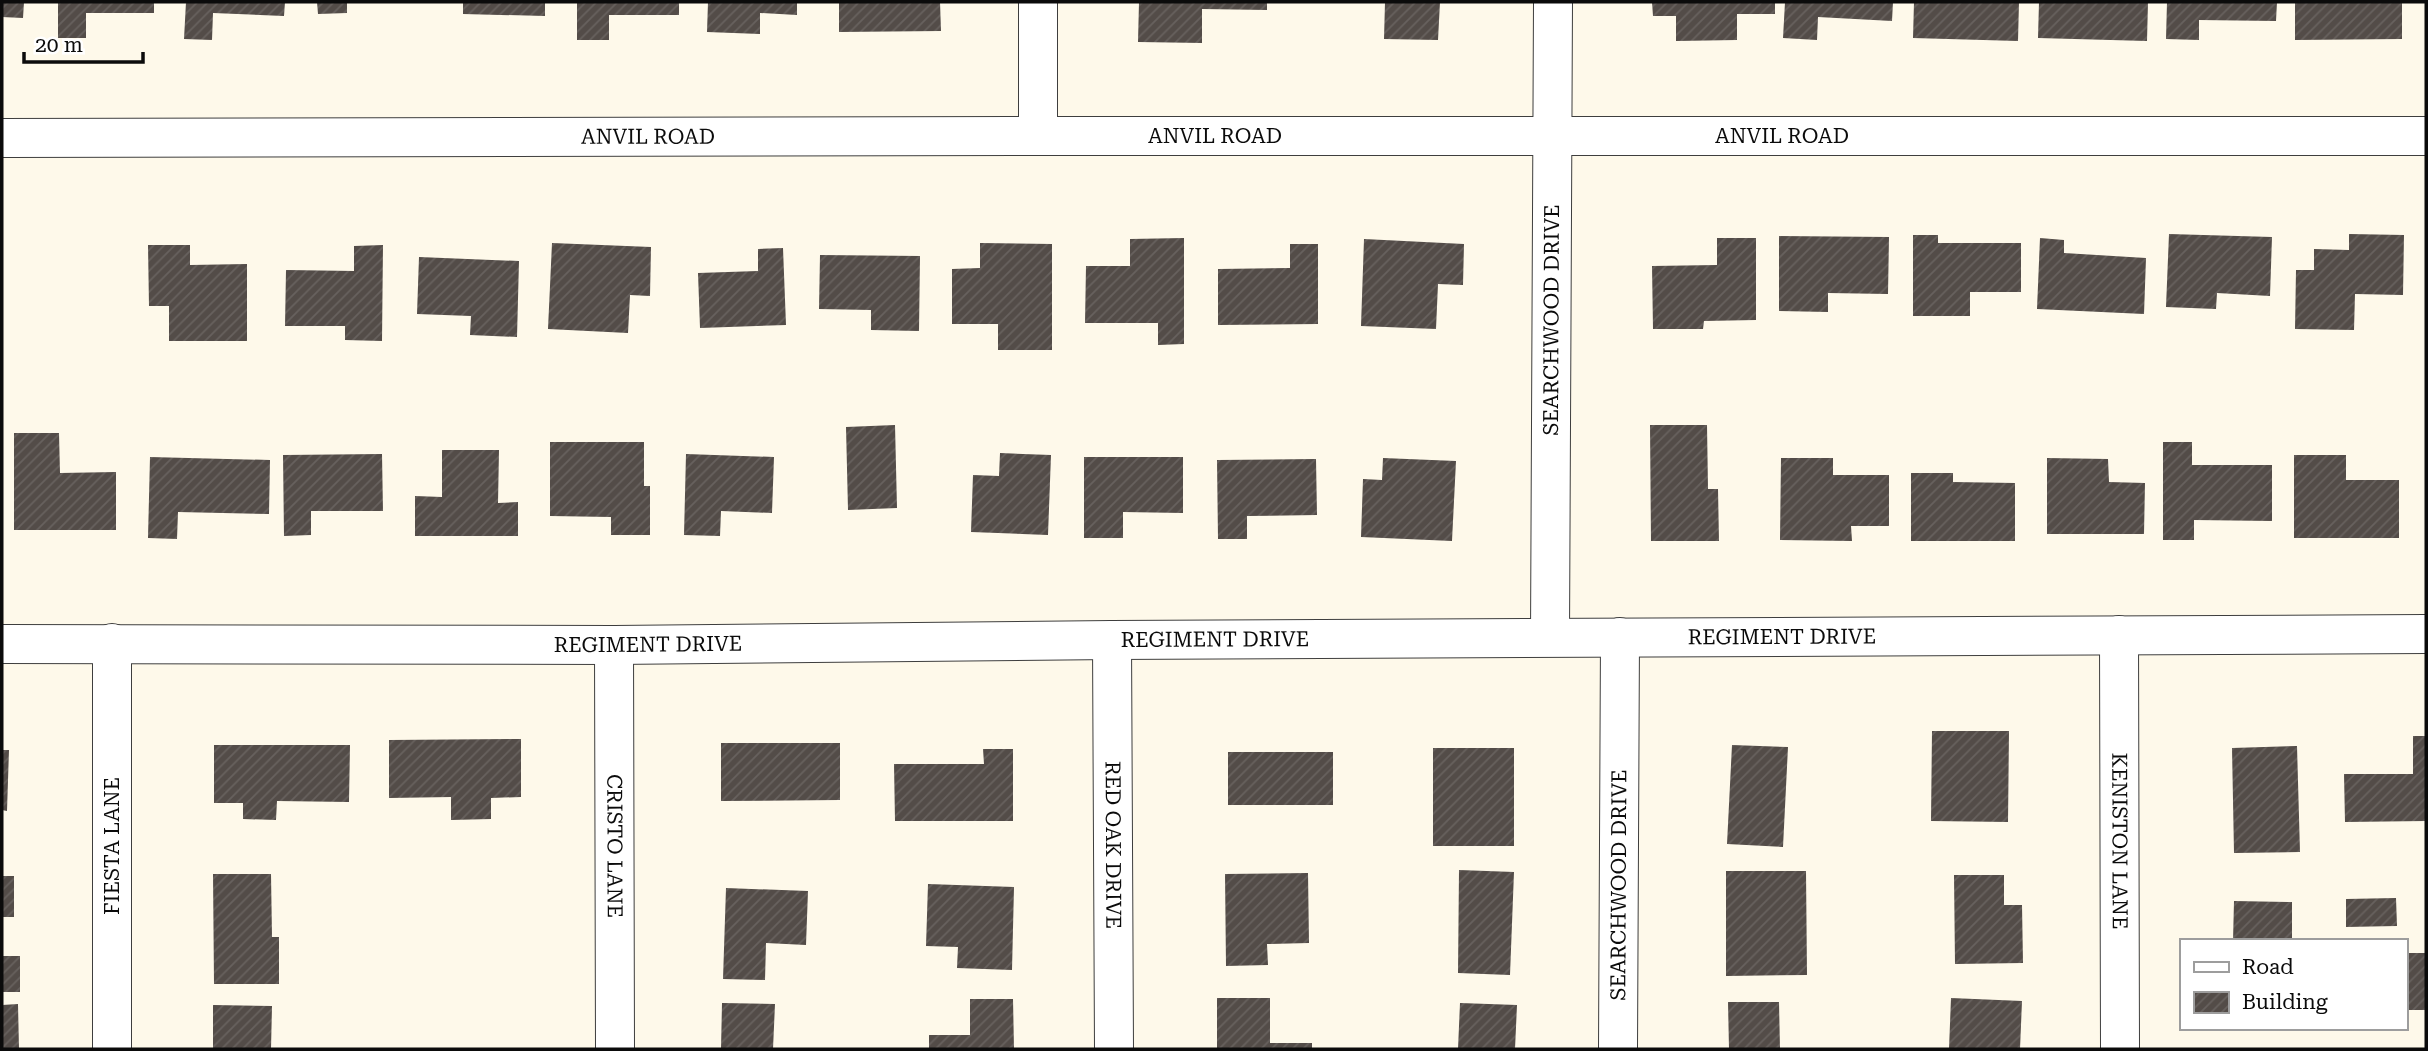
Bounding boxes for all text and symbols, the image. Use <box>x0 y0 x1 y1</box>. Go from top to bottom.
scale bar <box>24 21 144 65</box>
text: 20 m <box>35 33 83 57</box>
street label: ANVIL ROAD <box>1148 124 1282 148</box>
street label: ANVIL ROAD <box>1715 124 1849 148</box>
street label: ANVIL ROAD <box>581 125 715 149</box>
street label: SEARCHWOOD DRIVE <box>1539 204 1564 436</box>
street label: REGIMENT DRIVE <box>1688 625 1876 649</box>
street label: REGIMENT DRIVE <box>1121 627 1309 652</box>
street label: REGIMENT DRIVE <box>554 632 742 657</box>
street label: KENISTON LANE <box>2107 753 2132 929</box>
street label: RED OAK DRIVE <box>1101 761 1125 929</box>
street label: SEARCHWOOD DRIVE <box>1606 769 1631 1001</box>
street label: CRISTO LANE <box>602 774 627 918</box>
street label: FIESTA LANE <box>100 777 124 915</box>
legend <box>2180 939 2407 1030</box>
text: Road <box>2242 955 2294 979</box>
text: Building <box>2242 990 2328 1014</box>

